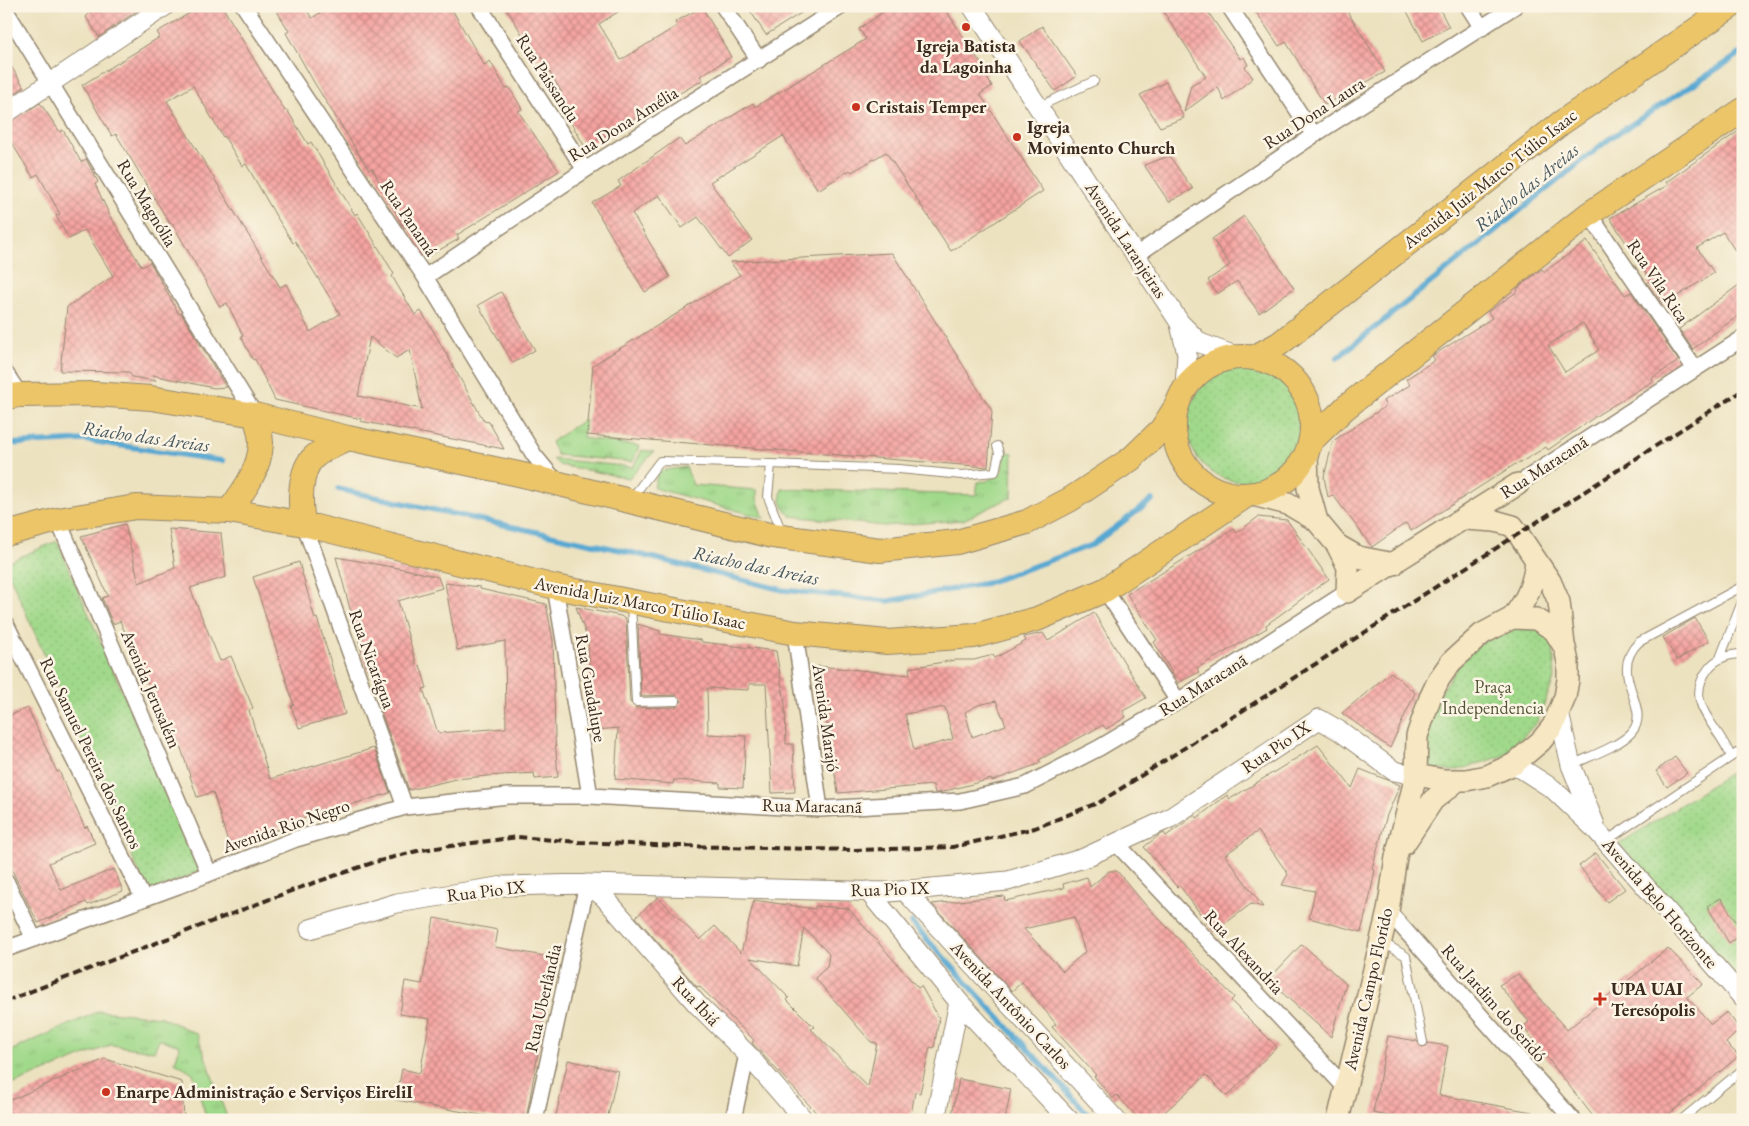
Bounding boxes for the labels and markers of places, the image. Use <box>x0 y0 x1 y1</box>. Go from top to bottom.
marker: Igreja Batista da Lagoinha <box>960 21 972 33</box>
place label: Igreja Batista da Lagoinha <box>916 34 1016 78</box>
place label: Cristais Temper <box>866 95 987 118</box>
marker: Cristais Temper <box>850 101 862 113</box>
place label: Igreja Movimento Church <box>1027 115 1175 159</box>
marker: Igreja Movimento Church <box>1011 131 1023 143</box>
place label: UPA UAI Teresópolis <box>1611 977 1695 1021</box>
marker: UPA UAI Teresópolis <box>1593 992 1607 1006</box>
place label: Enarpe Administração e Serviços EireliI <box>116 1080 413 1103</box>
marker: Enarpe Administração e Serviços EireliI <box>100 1086 112 1098</box>

